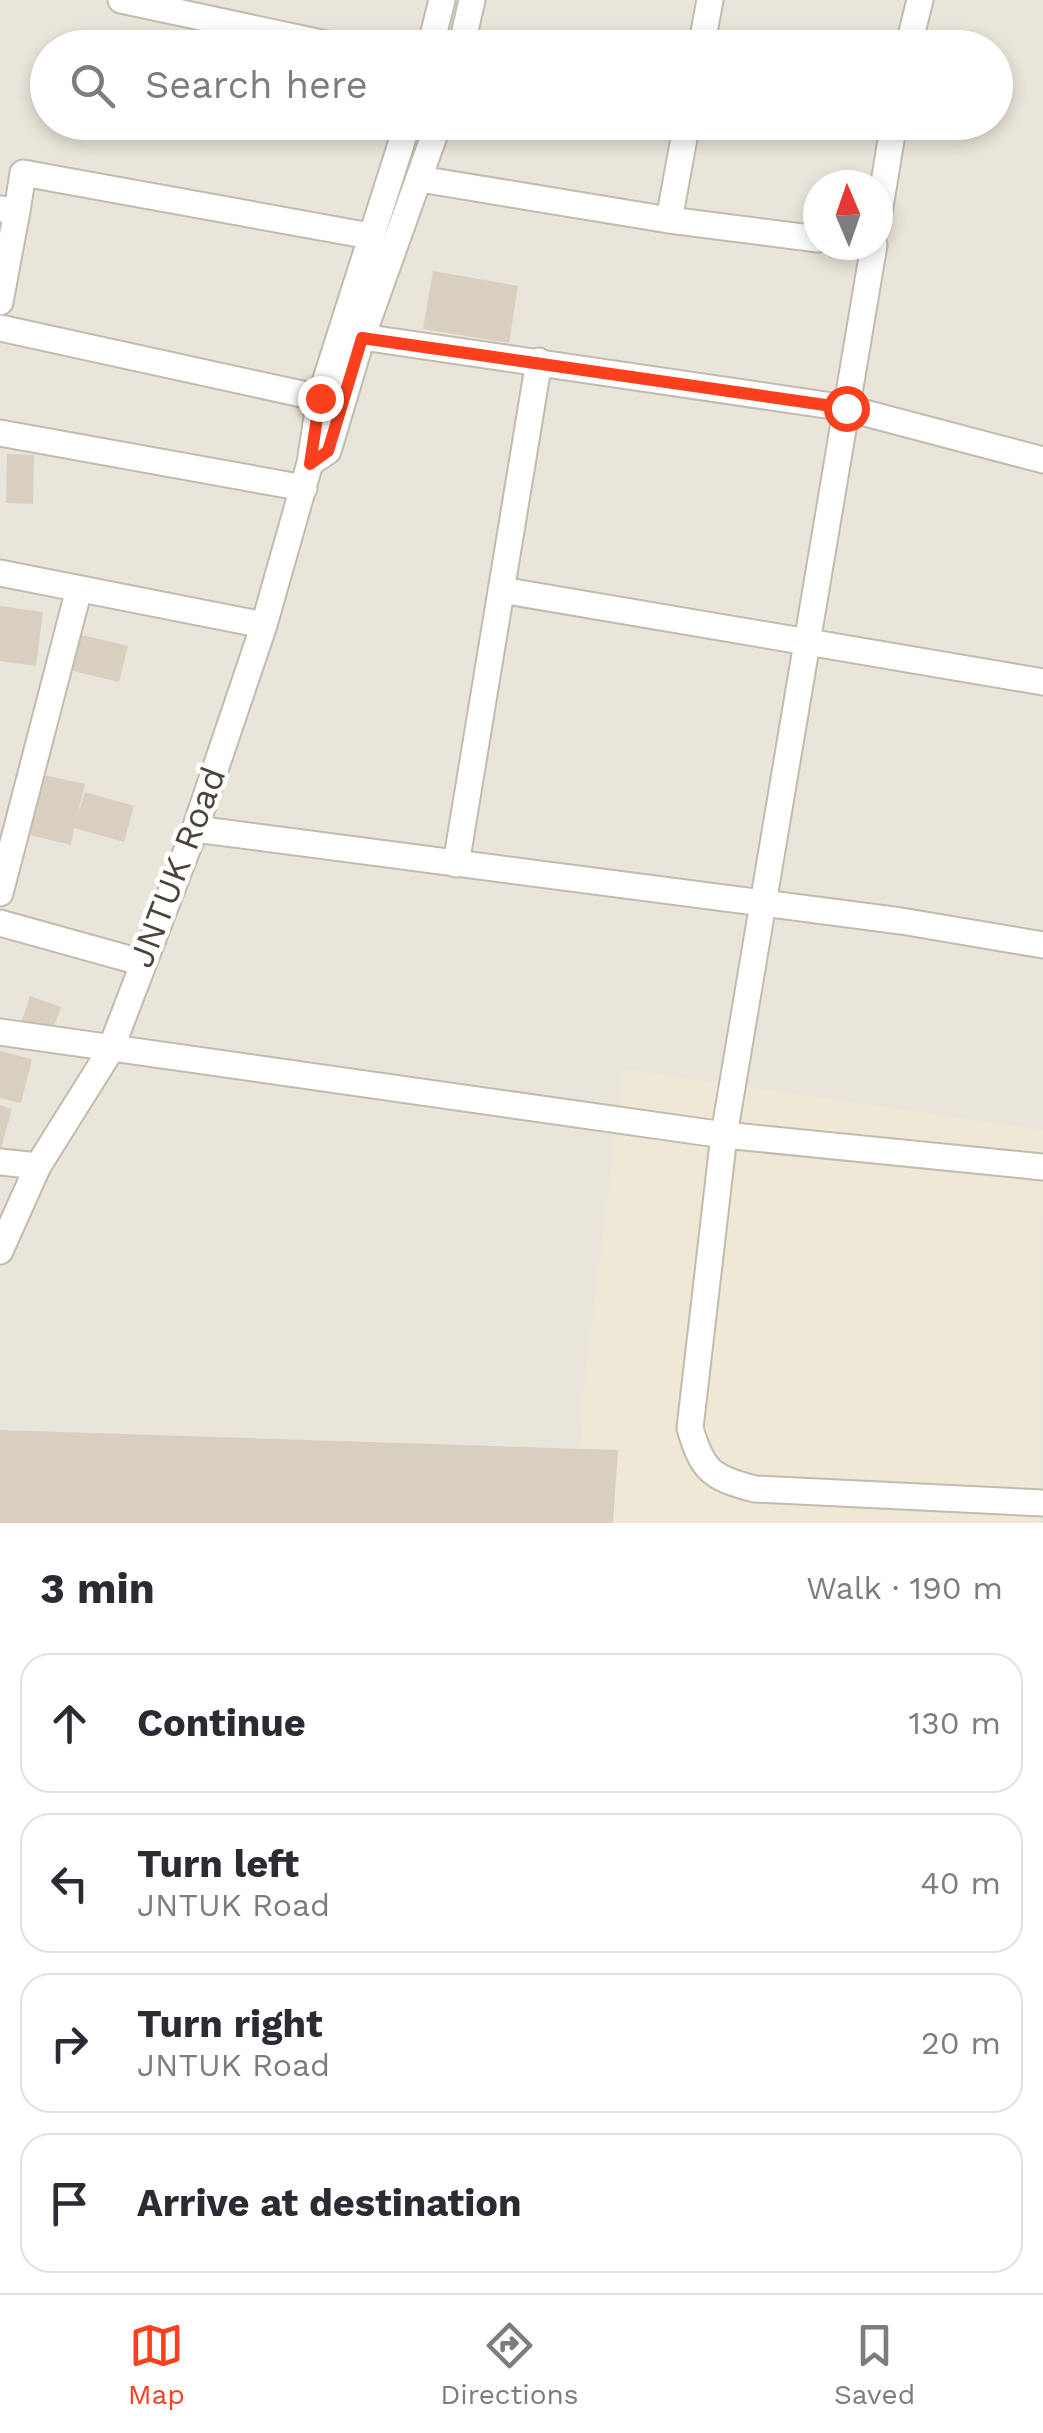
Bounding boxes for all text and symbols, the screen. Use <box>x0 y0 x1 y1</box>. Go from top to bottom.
search box <box>30 30 1013 140</box>
icon: search <box>65 58 120 113</box>
text: Search here <box>145 63 368 107</box>
north arrow <box>803 170 893 260</box>
route end <box>298 376 344 422</box>
route start <box>824 386 870 432</box>
street label: JNTUK Road <box>120 761 234 973</box>
text: 3 min <box>40 1564 155 1613</box>
text: Walk · 190 m <box>806 1569 1003 1607</box>
icon: ahead <box>42 1696 97 1751</box>
text: Continue <box>137 1701 306 1745</box>
text: 130 m <box>909 1704 1001 1742</box>
text: Turn left <box>137 1842 299 1886</box>
icon: left <box>42 1856 97 1911</box>
text: 40 m <box>920 1864 1001 1902</box>
text: JNTUK Road <box>137 1886 330 1924</box>
text: Turn right <box>137 2002 323 2046</box>
icon: right <box>42 2016 97 2071</box>
text: 20 m <box>921 2024 1001 2062</box>
text: JNTUK Road <box>137 2046 330 2084</box>
icon: arrive <box>42 2176 97 2231</box>
text: Arrive at destination <box>137 2181 522 2225</box>
tab: Map <box>128 2318 185 2411</box>
tab: Directions <box>440 2318 579 2411</box>
tab: Saved <box>834 2318 915 2411</box>

